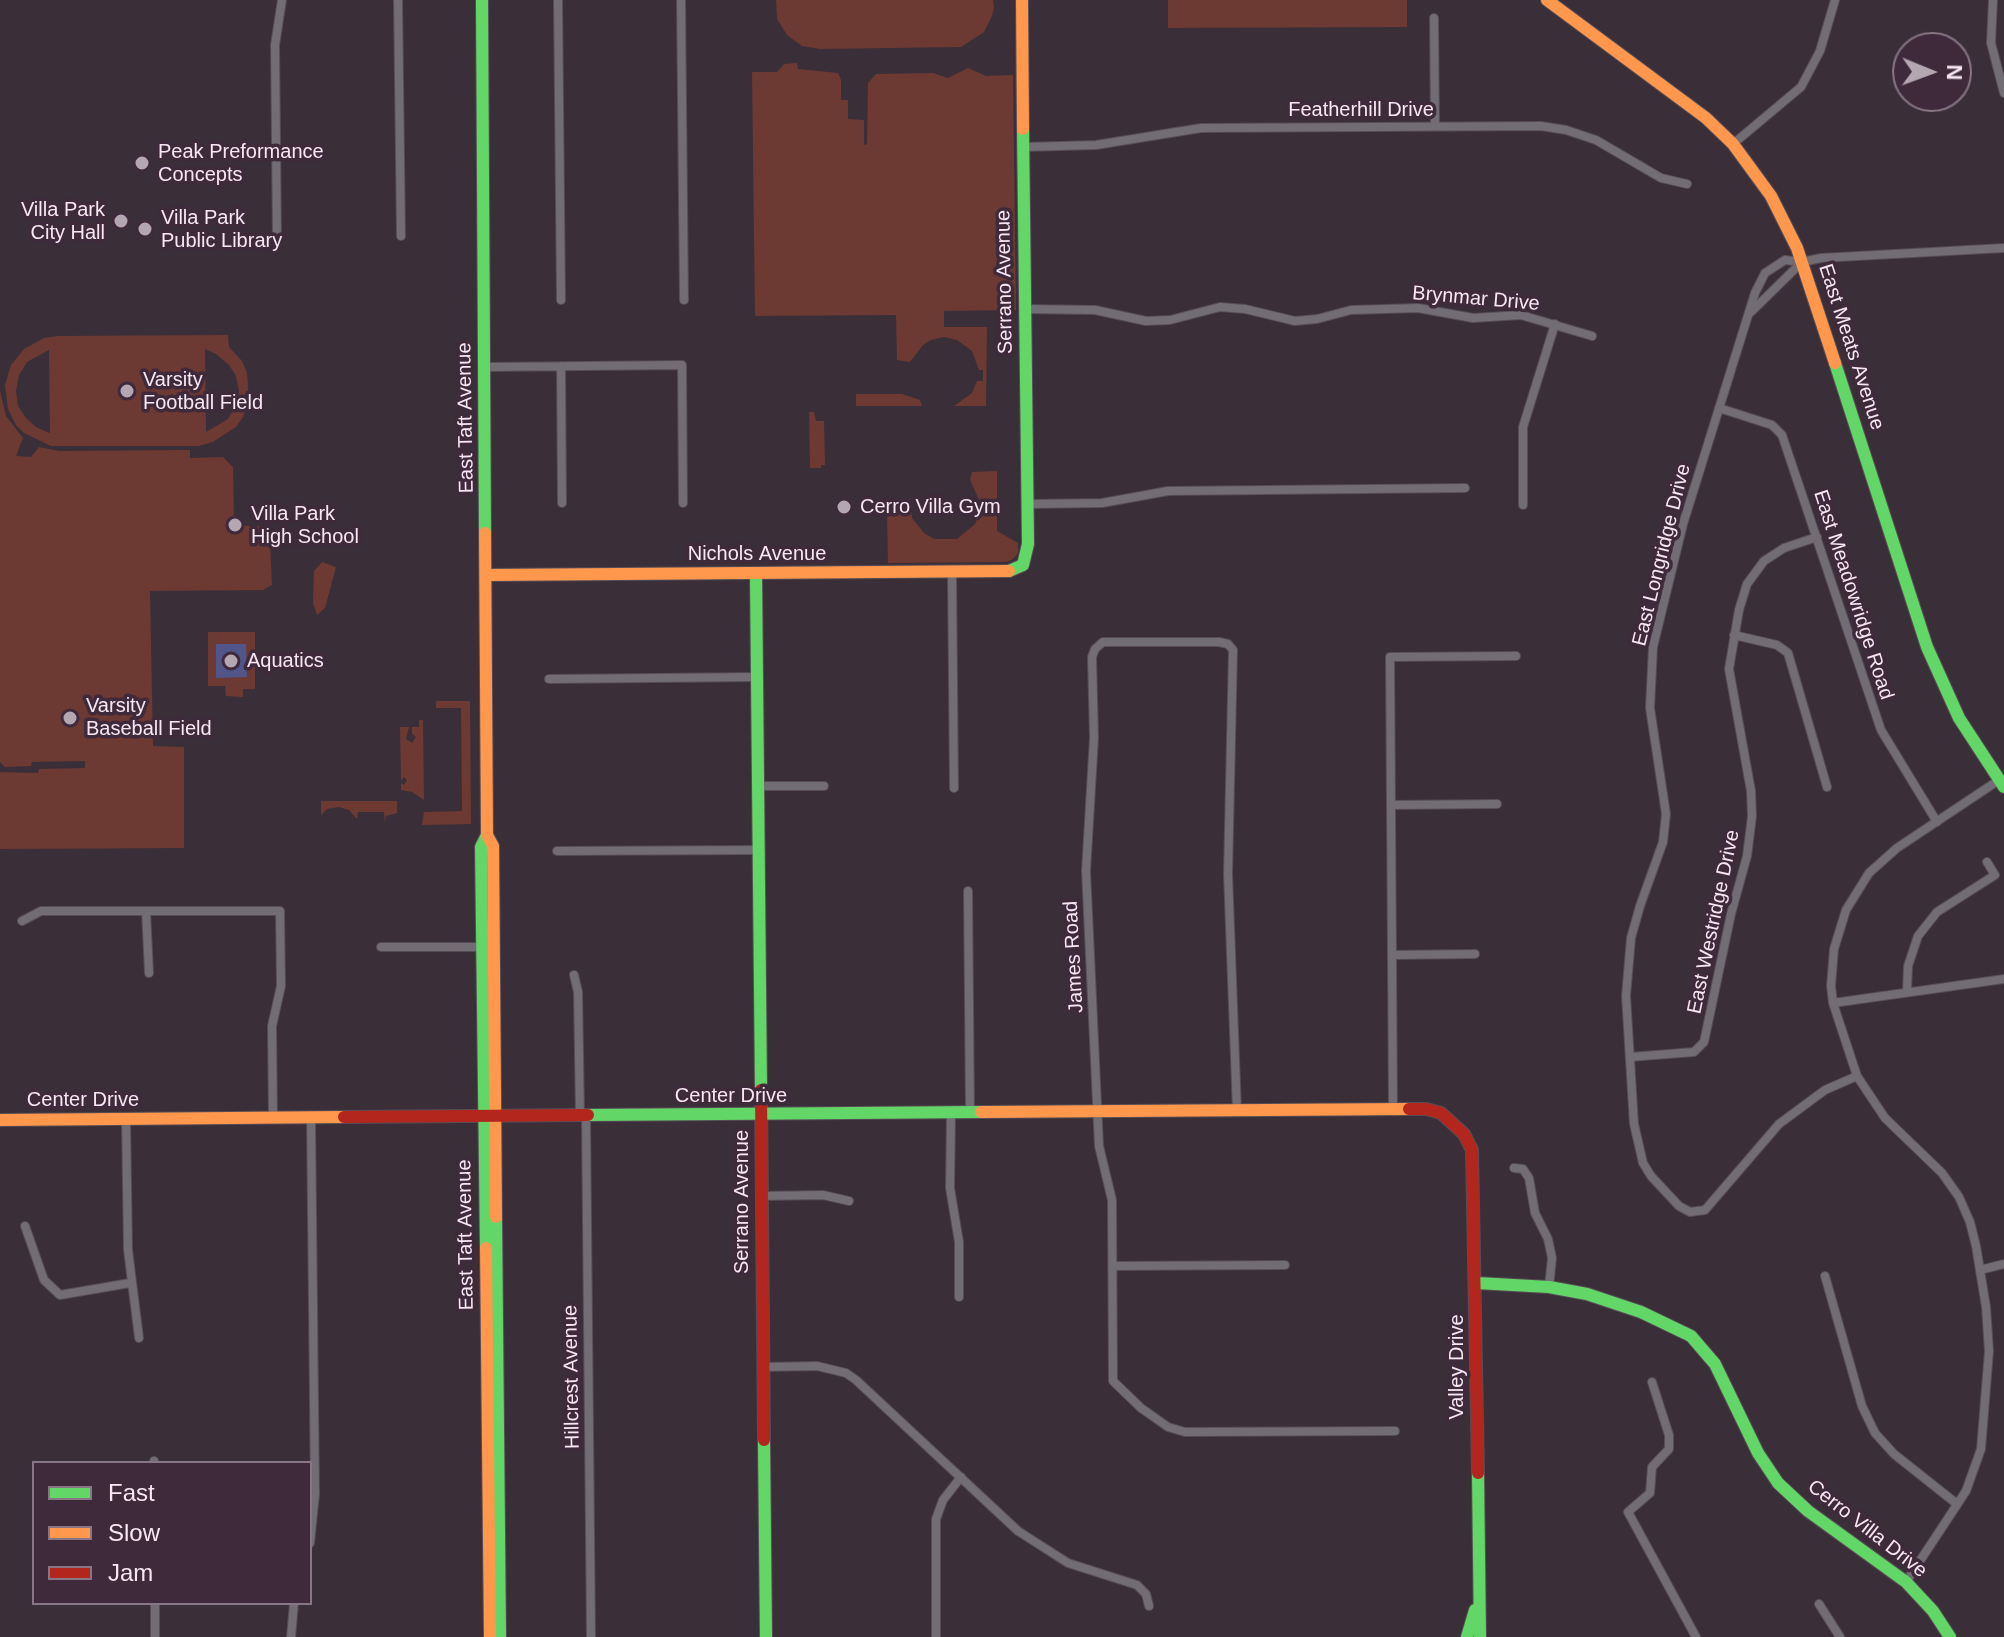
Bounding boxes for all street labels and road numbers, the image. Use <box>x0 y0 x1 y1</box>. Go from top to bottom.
street label: Featherhill Drive <box>1288 98 1434 122</box>
street label: Serrano Avenue <box>992 210 1018 354</box>
street label: East Meats Avenue <box>1813 261 1889 433</box>
street label: Brynmar Drive <box>1411 281 1541 317</box>
street label: East Taft Avenue <box>453 342 479 494</box>
street label: East Longridge Drive <box>1628 461 1696 649</box>
street label: East Meadowridge Road <box>1808 487 1898 703</box>
street label: Nichols Avenue <box>688 542 826 566</box>
street label: East Westridge Drive <box>1683 828 1745 1016</box>
street label: James Road <box>1059 900 1089 1014</box>
street label: Center Drive <box>675 1084 787 1108</box>
street label: Center Drive <box>27 1088 139 1112</box>
street label: Serrano Avenue <box>730 1130 754 1274</box>
street label: East Taft Avenue <box>453 1159 479 1311</box>
street label: Hillcrest Avenue <box>559 1305 585 1449</box>
street label: Valley Drive <box>1445 1314 1469 1420</box>
street label: Cerro Villa Drive <box>1802 1475 1932 1583</box>

